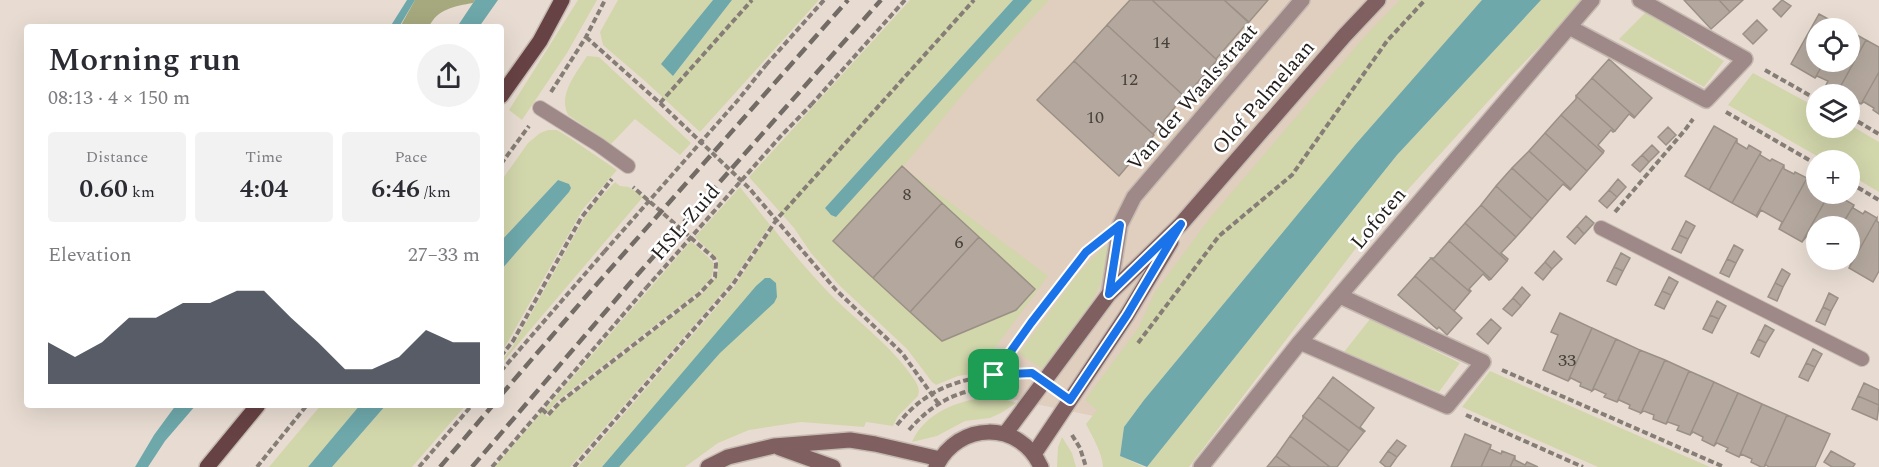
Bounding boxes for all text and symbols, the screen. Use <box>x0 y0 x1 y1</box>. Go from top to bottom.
street label: Van der Waalsstraat <box>1120 17 1266 178</box>
map controls <box>1806 18 1860 270</box>
button: locate <box>1806 18 1860 72</box>
house number: 14 <box>1152 29 1170 56</box>
street label: Olof Palmelaan <box>1205 33 1323 162</box>
text: Morning run <box>48 35 241 85</box>
button: share <box>417 44 480 107</box>
house number: 12 <box>1120 66 1138 93</box>
text: 08:13 · 4 × 150 m <box>48 83 190 113</box>
button: layers <box>1806 84 1860 138</box>
house number: 10 <box>1086 104 1104 131</box>
text: Distance <box>86 145 148 169</box>
text: Time <box>245 145 283 169</box>
text: Pace <box>394 145 428 169</box>
button: + <box>1806 150 1860 204</box>
text: 0.60 <box>79 169 128 209</box>
text: 4:04 <box>240 169 288 209</box>
text: 6:46 <box>371 169 420 209</box>
street label: HSL-Zuid <box>643 177 728 268</box>
text: km <box>128 180 155 204</box>
text: /km <box>420 180 451 204</box>
street label: Lofoten <box>1343 180 1414 257</box>
house number: 8 <box>903 181 912 208</box>
button: − <box>1806 216 1860 270</box>
house number: 6 <box>955 229 964 256</box>
text: Elevation <box>48 240 132 270</box>
text: 27–33 m <box>408 240 480 270</box>
house number: 33 <box>1558 347 1576 374</box>
pin <box>968 349 1019 400</box>
icon: arrive <box>977 358 1010 391</box>

